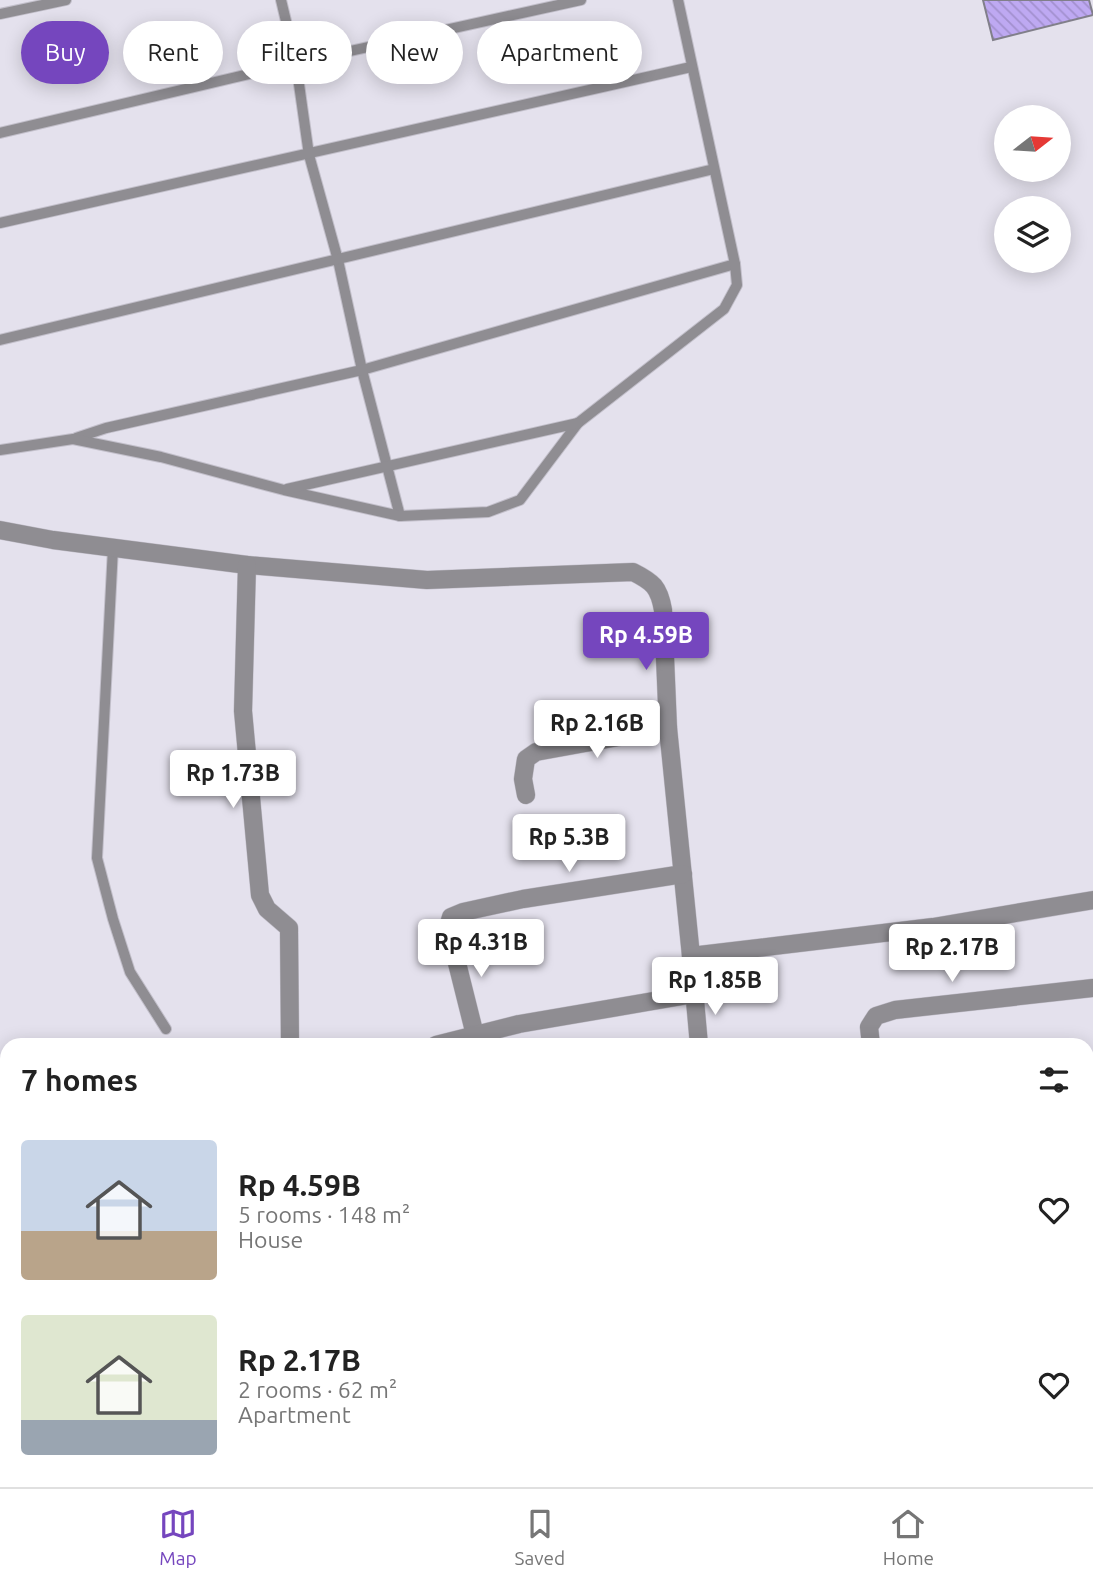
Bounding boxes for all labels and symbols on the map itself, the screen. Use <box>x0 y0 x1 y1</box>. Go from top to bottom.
north arrow <box>994 105 1071 182</box>
pin: Rp 4.59B <box>574 612 718 672</box>
pin: Rp 2.16B <box>525 700 669 760</box>
pin: Rp 1.73B <box>161 750 305 810</box>
pin: Rp 5.3B <box>504 814 634 874</box>
pin: Rp 4.31B <box>409 920 553 979</box>
pin: Rp 2.17B <box>880 925 1024 984</box>
pin: Rp 1.85B <box>643 958 787 1017</box>

